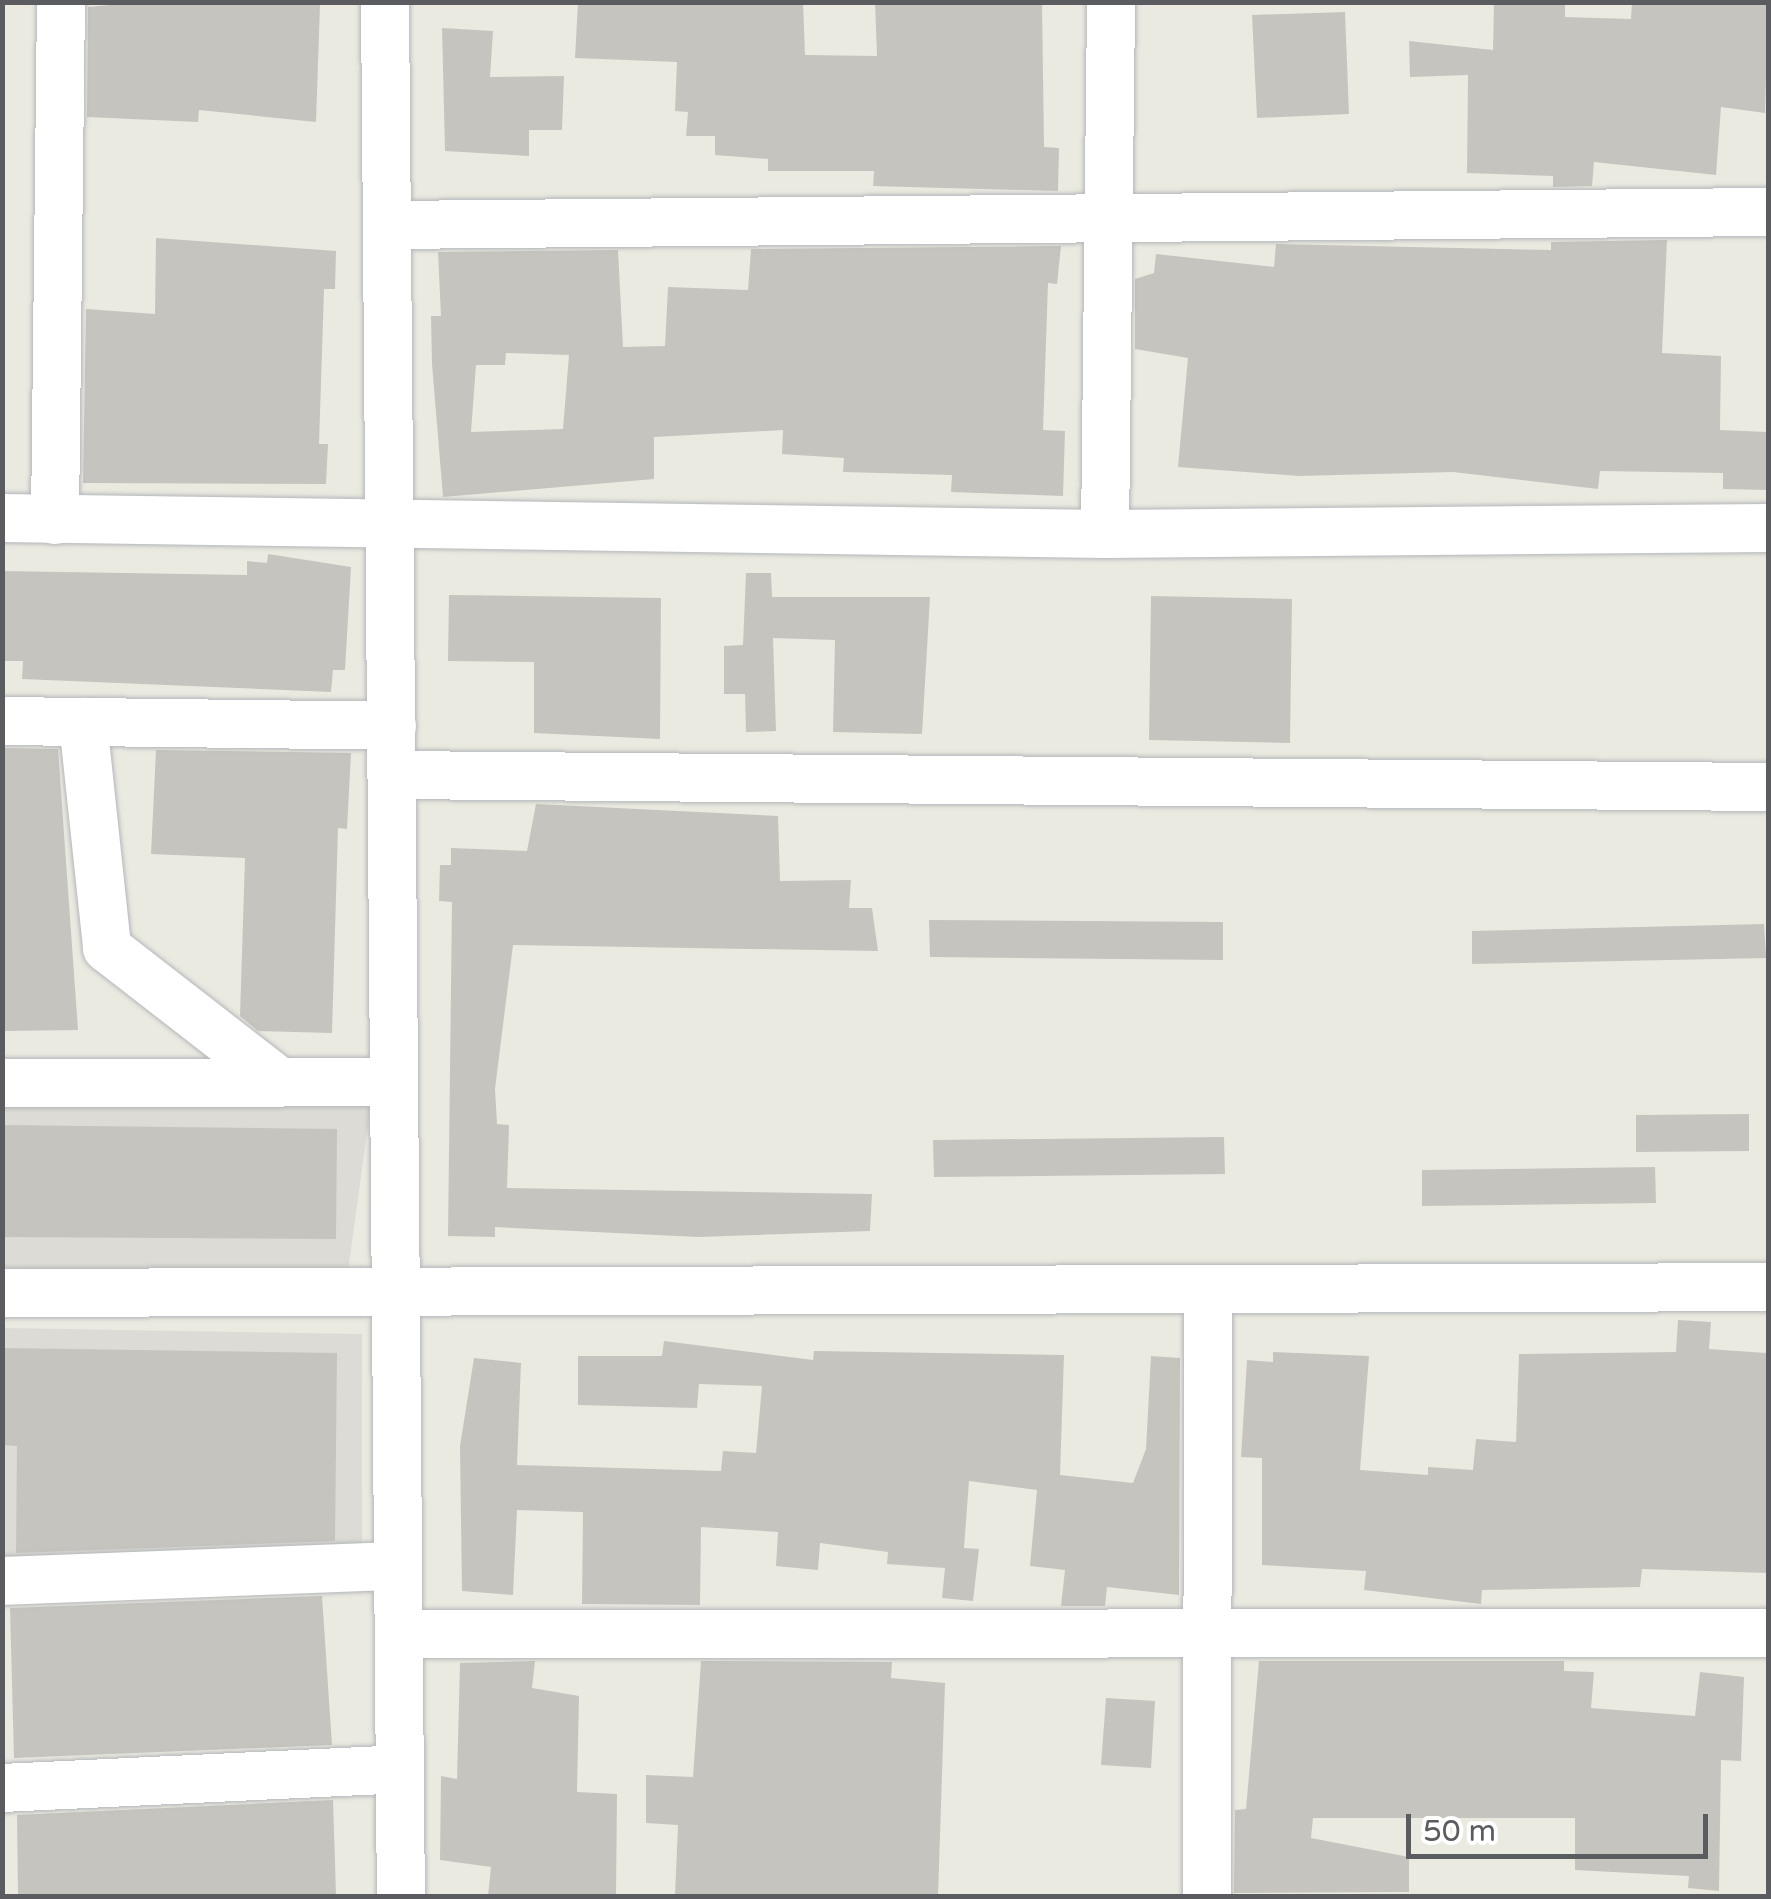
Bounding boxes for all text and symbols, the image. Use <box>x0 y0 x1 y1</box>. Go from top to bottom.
scale bar <box>1411 1794 1714 1856</box>
text: 50 m <box>1423 1813 1496 1850</box>

